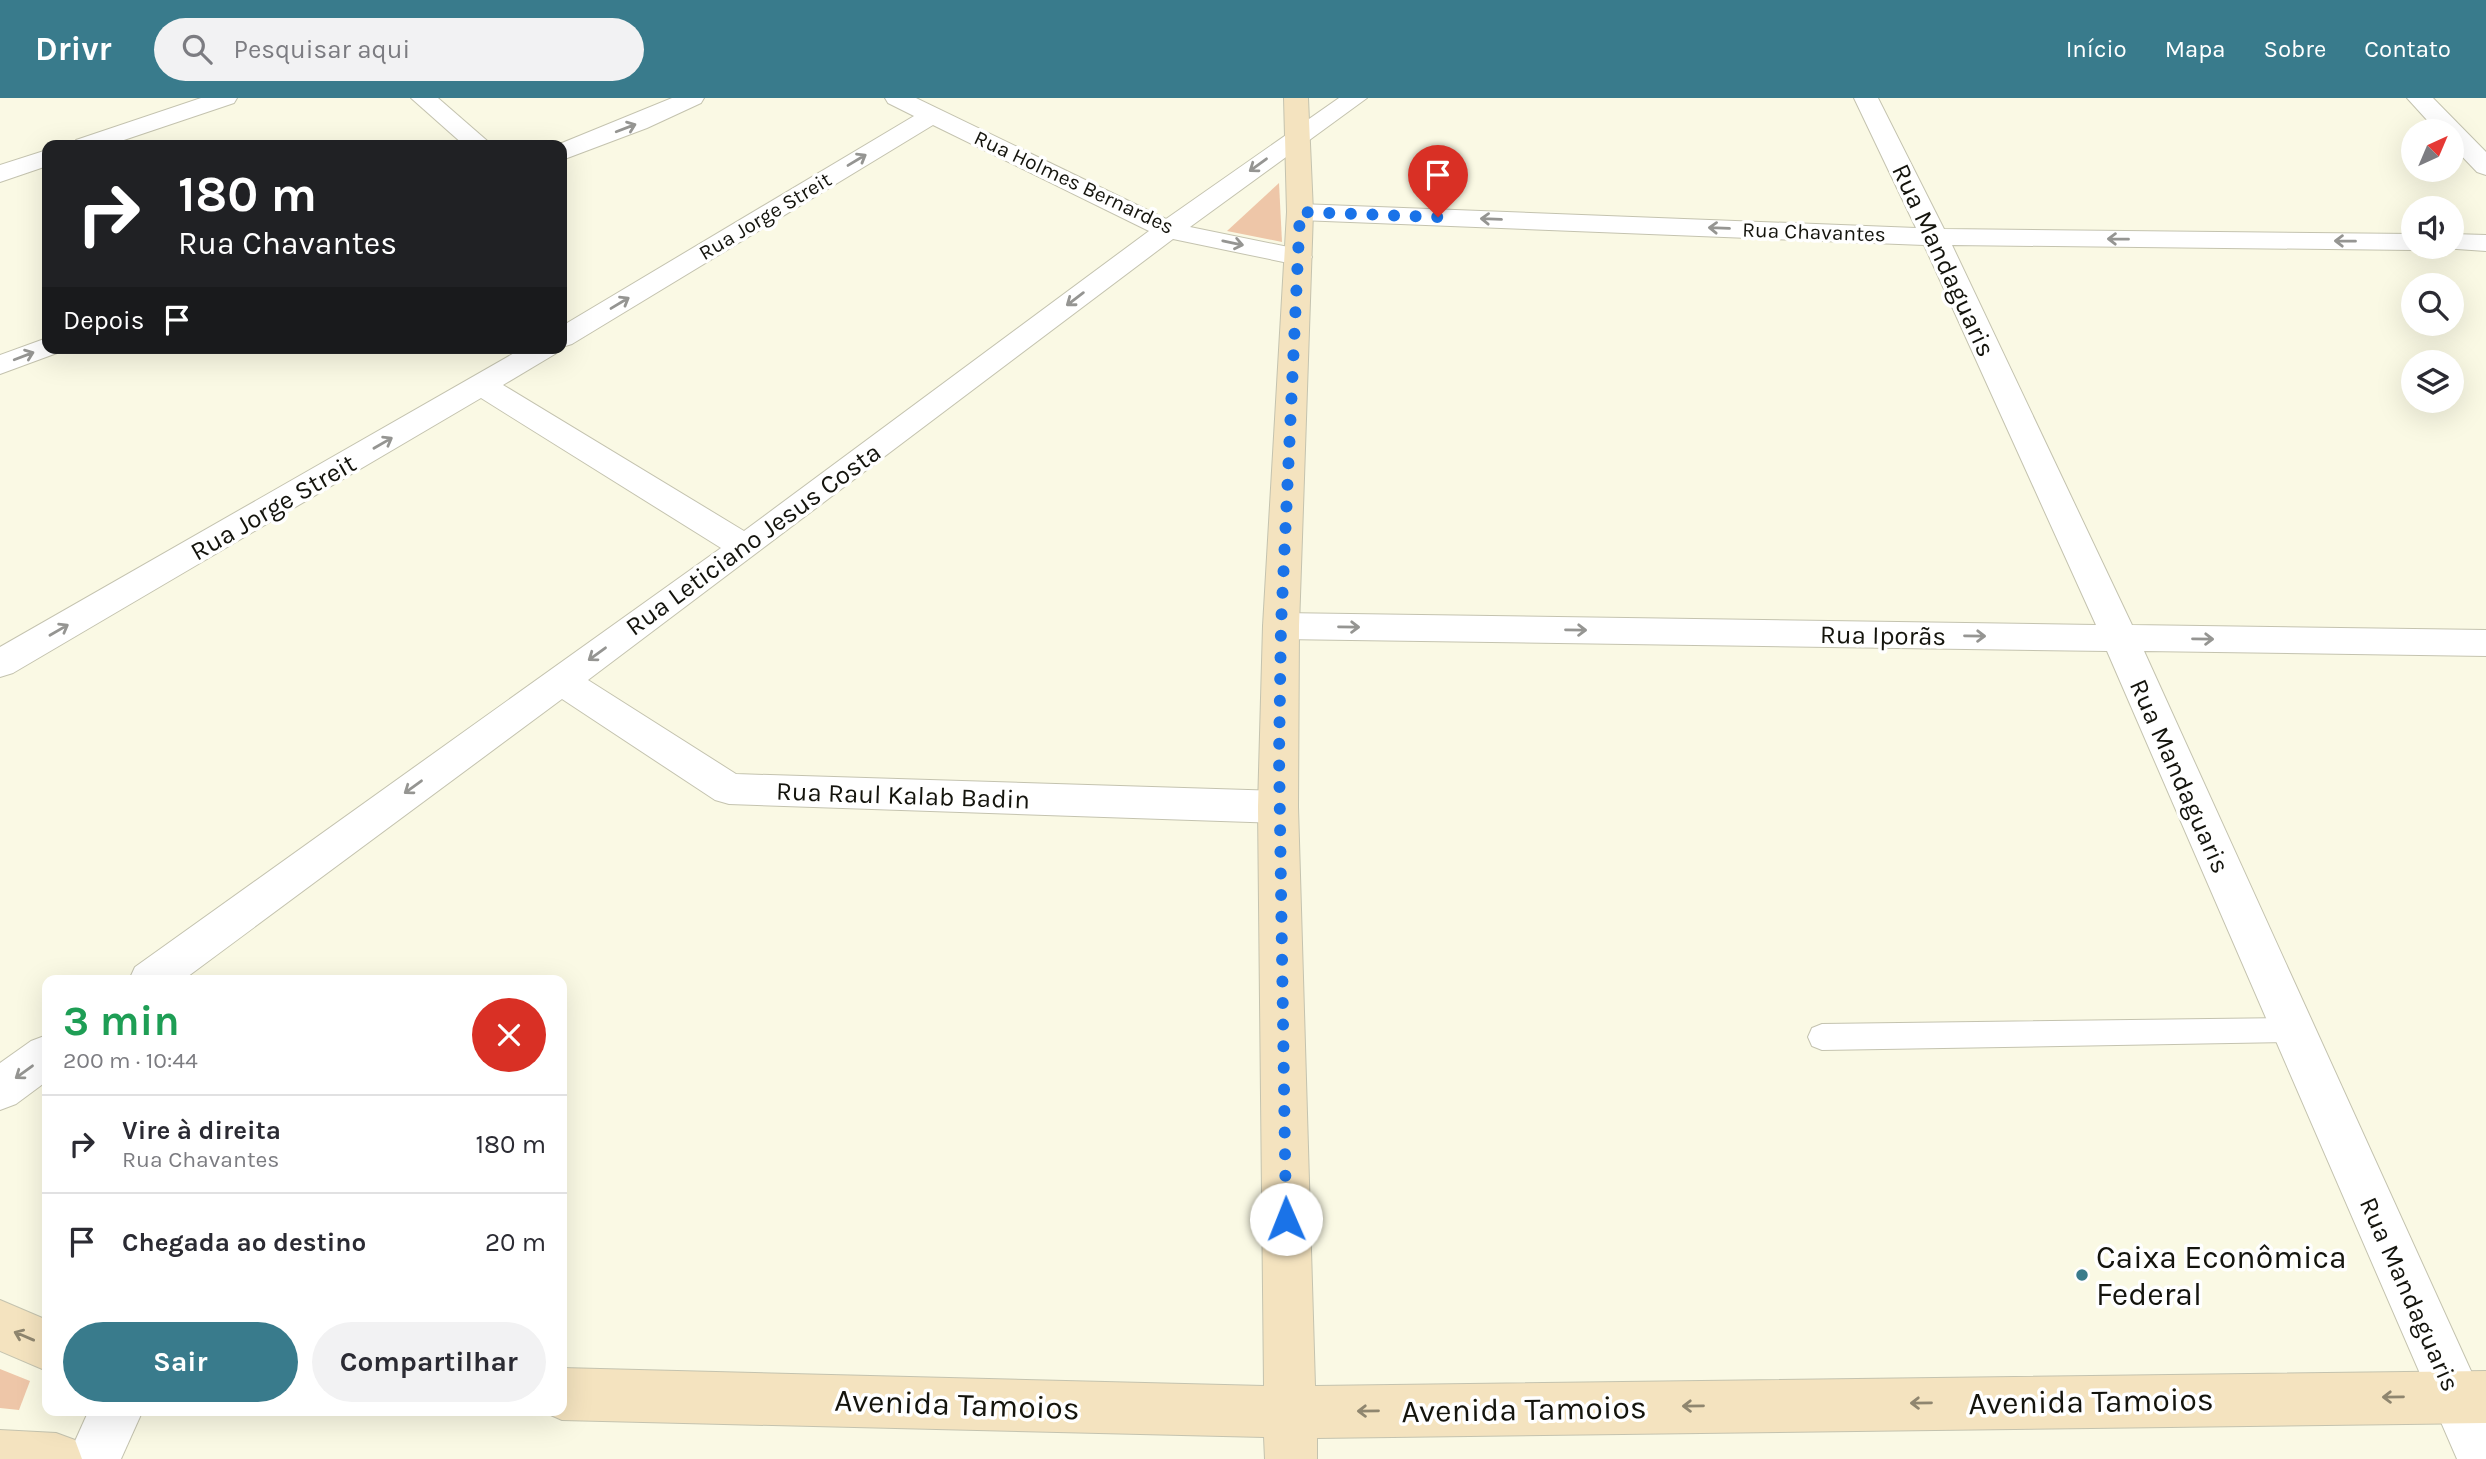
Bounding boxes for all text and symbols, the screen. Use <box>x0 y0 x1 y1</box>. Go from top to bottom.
search box <box>154 18 644 81</box>
text: Drivr <box>35 30 112 68</box>
icon: search <box>178 30 216 68</box>
text: Pesquisar aqui <box>234 34 410 65</box>
text: Início <box>2066 35 2127 63</box>
text: Mapa <box>2165 35 2225 63</box>
text: Sobre <box>2263 35 2326 63</box>
text: Contato <box>2364 35 2451 63</box>
north arrow <box>2401 119 2464 182</box>
map controls <box>2401 119 2464 413</box>
one-way arrow <box>614 121 636 133</box>
street label: Rua Holmes Bernardes <box>970 125 1178 239</box>
pin <box>1408 145 1468 217</box>
one-way arrow <box>847 153 867 167</box>
icon: arrive <box>1419 156 1457 194</box>
one-way arrow <box>1250 157 1268 172</box>
street label: Rua Mandaguaris <box>1885 159 2002 362</box>
text: 180 m <box>178 166 317 223</box>
street label: Rua Jorge Streit <box>694 167 836 265</box>
icon: right <box>63 168 154 259</box>
button: sound <box>2401 196 2464 259</box>
one-way arrow <box>1480 213 1503 226</box>
street label: Rua Chavantes <box>1742 217 1886 247</box>
one-way arrow <box>1707 222 1730 235</box>
text: Rua Chavantes <box>178 225 397 262</box>
one-way arrow <box>2106 232 2129 246</box>
one-way arrow <box>2334 234 2357 248</box>
one-way arrow <box>1221 237 1244 251</box>
button: search <box>2401 273 2464 336</box>
one-way arrow <box>1066 292 1085 307</box>
one-way arrow <box>610 296 630 310</box>
icon: arrive <box>158 301 196 339</box>
text: Depois <box>63 305 144 336</box>
one-way arrow <box>12 348 34 361</box>
button: layers <box>2401 350 2464 413</box>
one-way arrow <box>373 436 393 450</box>
street label: Rua Leticiano Jesus Costa <box>620 436 887 642</box>
street label: Rua Jorge Streit <box>185 447 362 567</box>
street label: Rua Iporãs <box>1820 619 1946 652</box>
one-way arrow <box>1337 620 1360 634</box>
one-way arrow <box>49 623 69 637</box>
one-way arrow <box>1565 623 1588 637</box>
one-way arrow <box>1964 629 1987 643</box>
one-way arrow <box>2191 632 2214 646</box>
one-way arrow <box>588 646 607 661</box>
street label: Rua Mandaguaris <box>2123 674 2236 878</box>
street label: Rua Raul Kalab Badin <box>775 776 1031 815</box>
one-way arrow <box>404 780 423 795</box>
text: 3 min <box>63 996 180 1046</box>
button: close <box>472 998 546 1072</box>
text: 200 m · 10:44 <box>63 1047 198 1074</box>
one-way arrow <box>15 1065 34 1079</box>
text: Vire à direita <box>122 1115 281 1146</box>
icon: right <box>63 1125 101 1163</box>
text: 180 m <box>476 1129 546 1160</box>
text: Rua Chavantes <box>122 1146 279 1173</box>
position arrow <box>1249 1182 1323 1256</box>
street label: Rua Mandaguaris <box>2353 1192 2466 1396</box>
icon: arrive <box>63 1223 101 1261</box>
text: Chegada ao destino <box>122 1227 366 1258</box>
text: 20 m <box>485 1227 546 1258</box>
place label: Caixa Econômica Federal <box>2096 1239 2347 1313</box>
marker: Caixa Econômica Federal <box>2074 1267 2090 1283</box>
button: Sair <box>63 1322 298 1402</box>
button: Compartilhar <box>312 1322 546 1402</box>
one-way arrow <box>13 1329 35 1342</box>
street label: Avenida Tamoios <box>1968 1381 2214 1422</box>
street label: Avenida Tamoios <box>834 1382 1080 1427</box>
street label: Avenida Tamoios <box>1401 1389 1647 1430</box>
one-way arrow <box>2382 1390 2405 1404</box>
one-way arrow <box>1910 1397 1933 1410</box>
one-way arrow <box>1682 1400 1705 1413</box>
one-way arrow <box>1357 1404 1380 1418</box>

